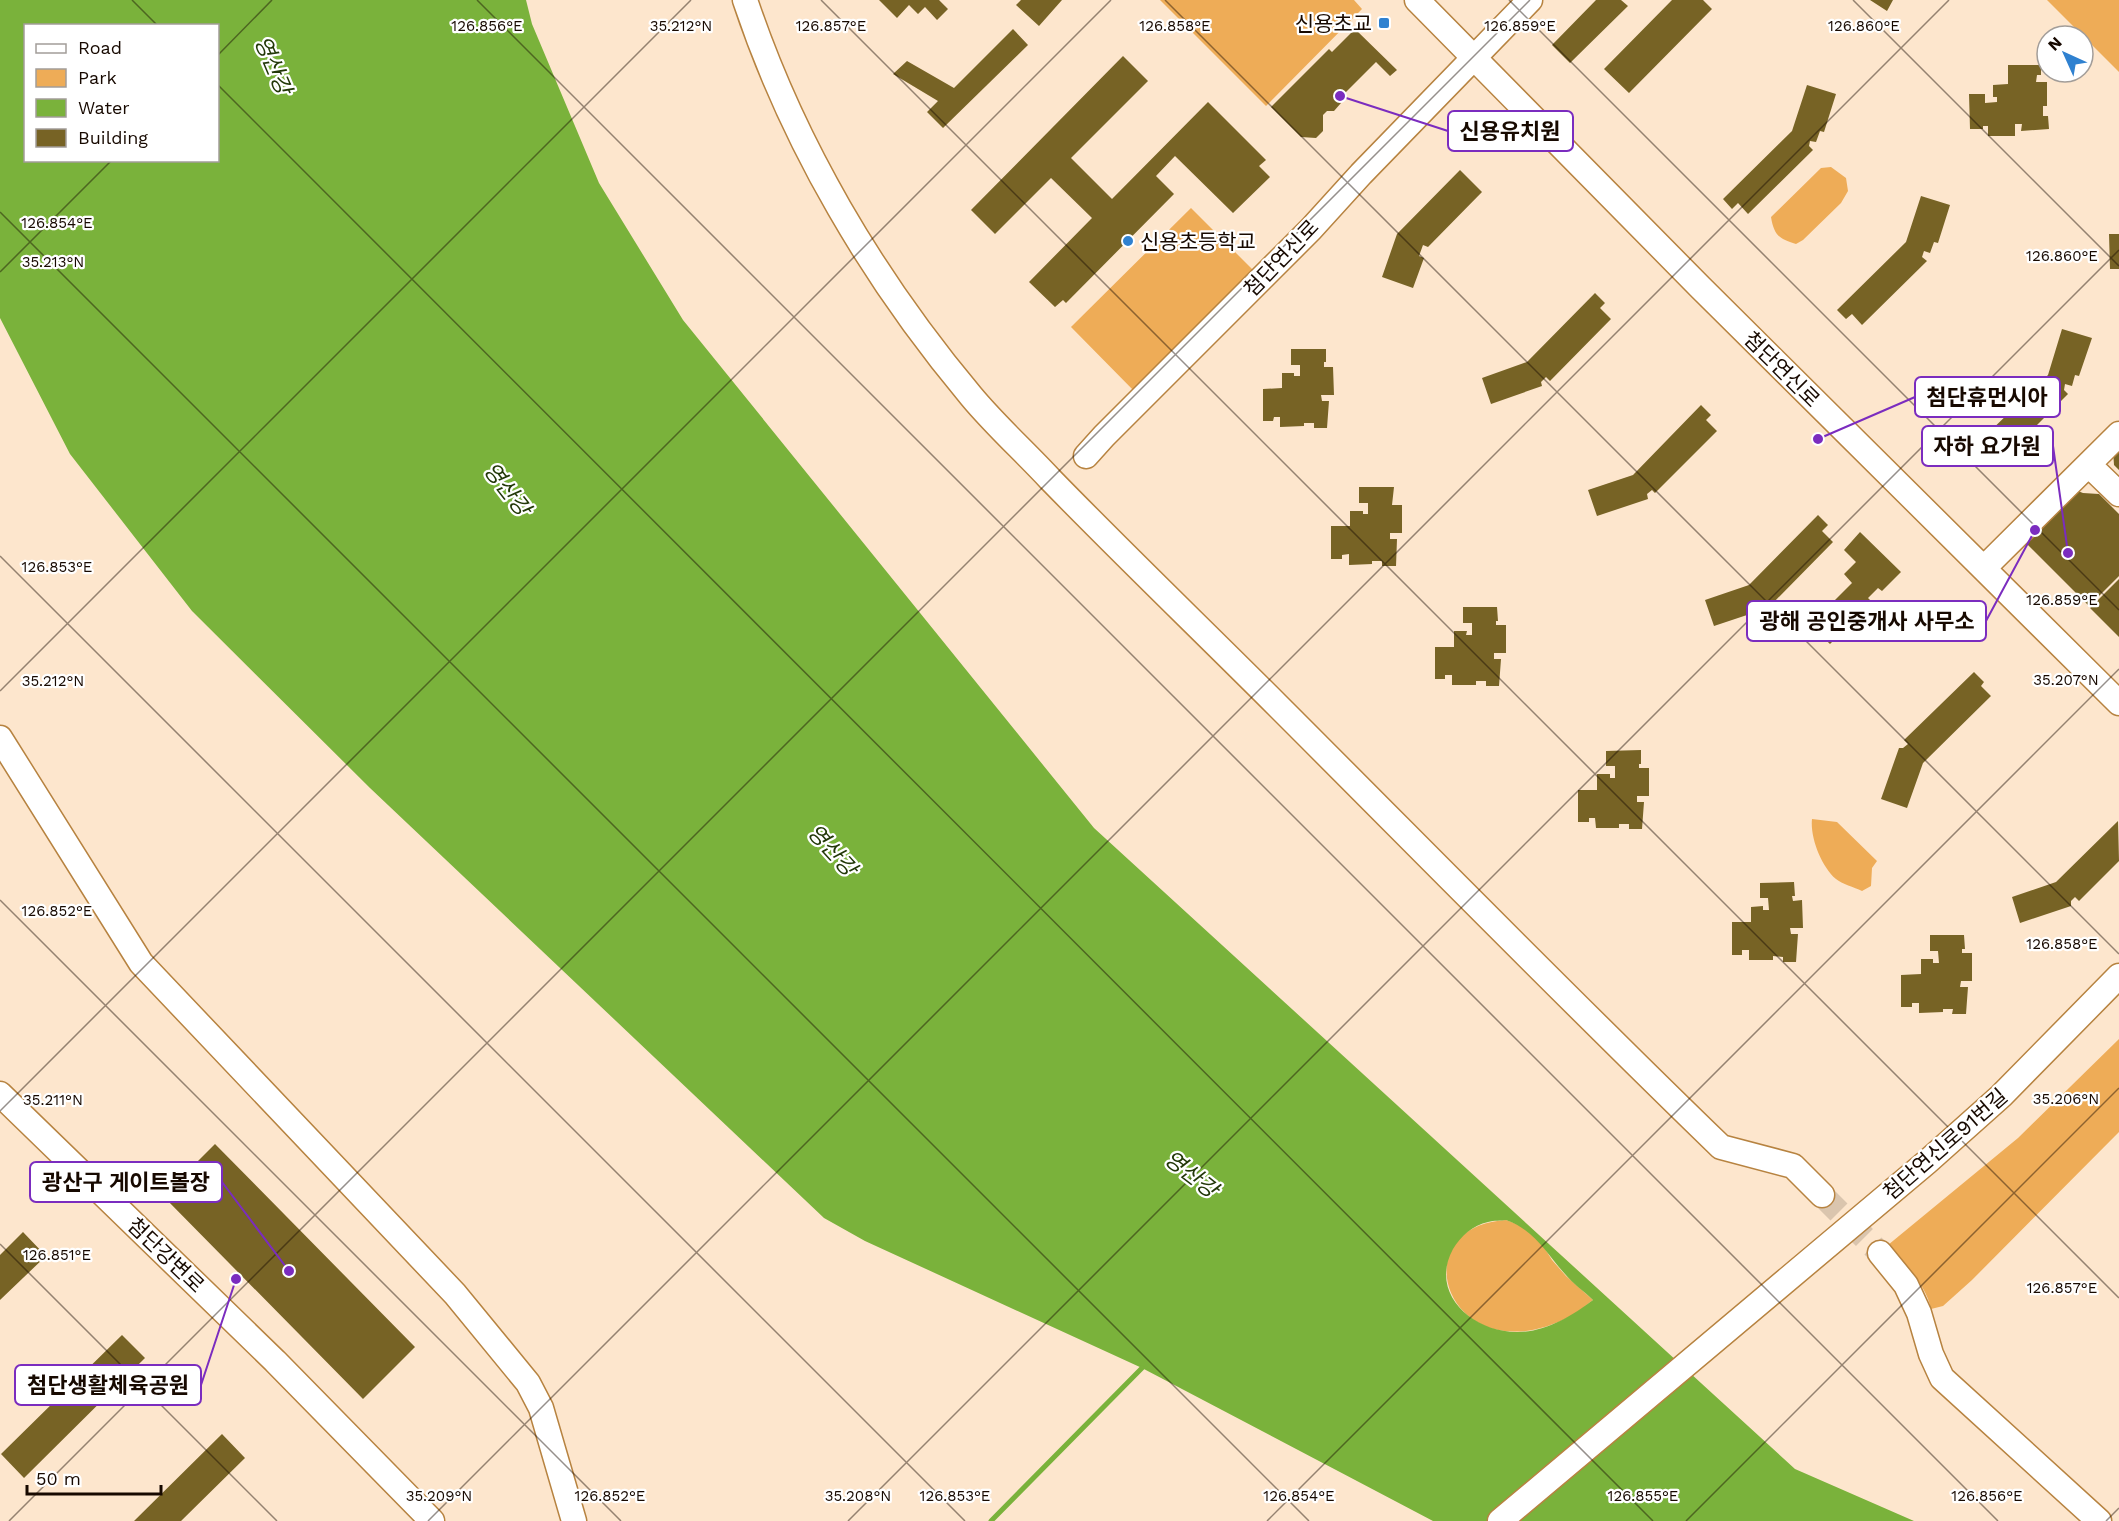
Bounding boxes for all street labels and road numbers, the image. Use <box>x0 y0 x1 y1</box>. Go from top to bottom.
street label: 첨단연신로 <box>1238 215 1324 301</box>
street label: 첨단연신로 <box>1739 326 1825 412</box>
street label: 첨단연신로91번길 <box>1878 1083 2012 1205</box>
street label: 첨단강변로 <box>123 1212 209 1298</box>

